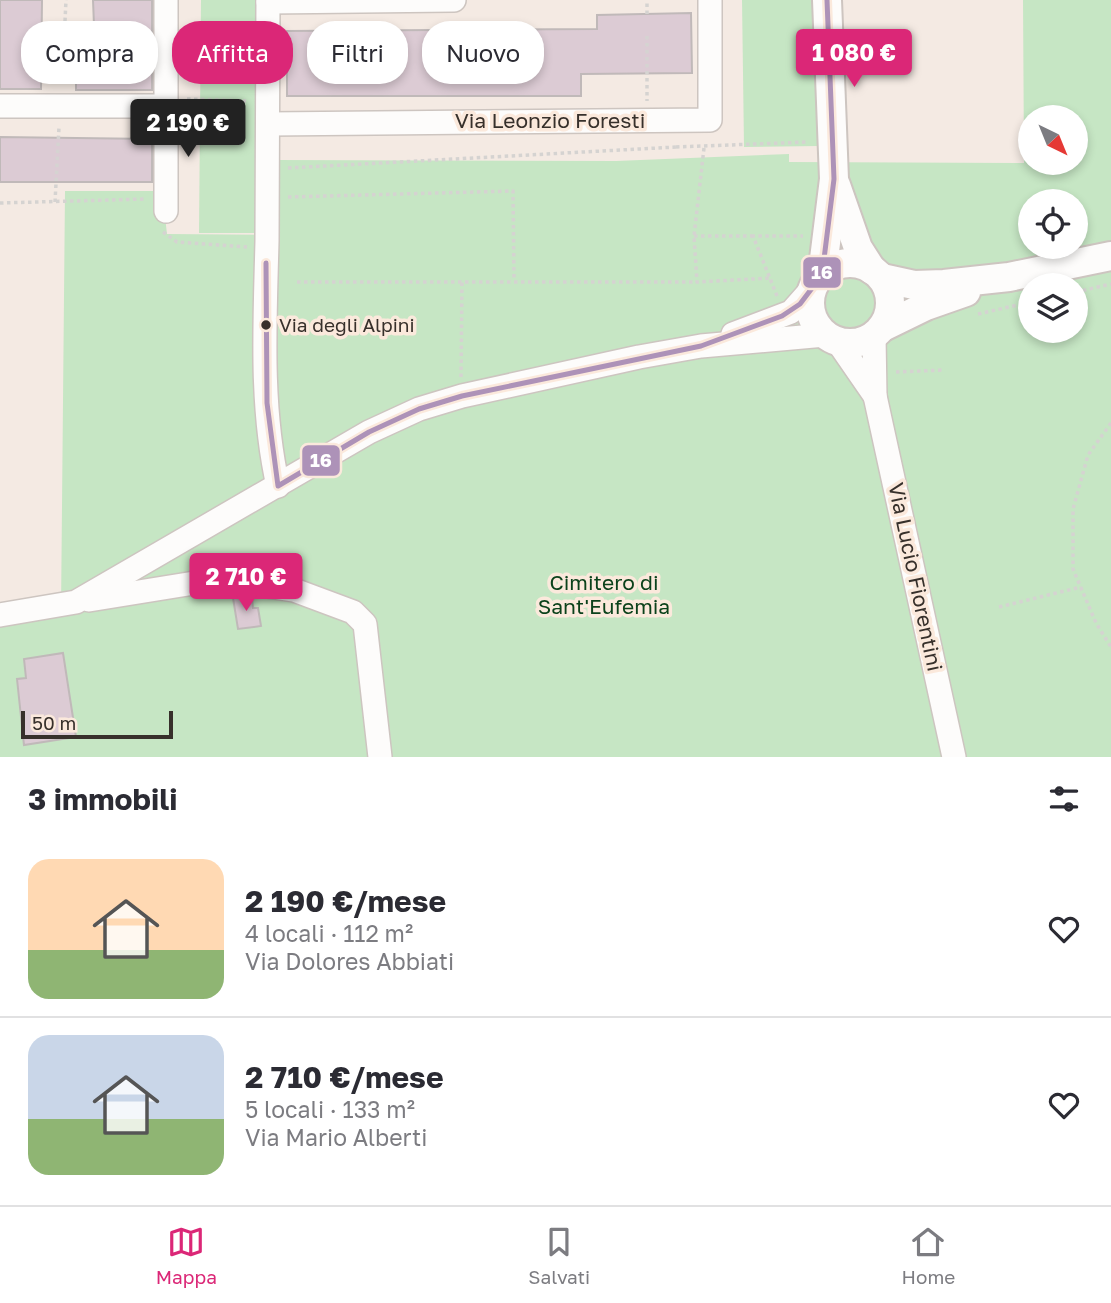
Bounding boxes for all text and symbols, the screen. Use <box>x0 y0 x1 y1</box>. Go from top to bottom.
chip: Compra <box>21 21 158 84</box>
chip: Affitta <box>172 21 293 84</box>
chip: Filtri <box>307 21 408 84</box>
chip: Nuovo <box>422 21 544 84</box>
pin: 1 080 € <box>789 29 919 89</box>
text: 1 080 € <box>812 38 896 66</box>
pin: 2 190 € <box>123 100 253 159</box>
north arrow <box>1018 105 1088 175</box>
map controls <box>1018 105 1088 343</box>
street label: Via Leonzio Foresti <box>455 107 645 133</box>
text: 2 190 € <box>146 108 230 136</box>
button: locate <box>1018 189 1088 259</box>
line badge: 16 <box>802 256 842 289</box>
text: 16 <box>811 260 833 283</box>
button: layers <box>1018 273 1088 343</box>
place label: Via degli Alpini <box>279 313 415 336</box>
marker: Via degli Alpini <box>259 318 273 332</box>
line badge: 16 <box>301 444 341 477</box>
text: 16 <box>310 448 332 471</box>
street label: Via Lucio Fiorentini <box>883 480 949 673</box>
pin: 2 710 € <box>181 554 311 613</box>
text: 2 710 € <box>205 562 287 590</box>
park label: Cimitero di Sant'Eufemia <box>538 569 670 619</box>
scale bar <box>21 708 173 740</box>
text: 50 m <box>32 711 76 734</box>
icon: filters <box>1045 780 1083 818</box>
text: 3 immobili <box>28 781 177 817</box>
text: 2 190 €/mese <box>245 883 446 919</box>
icon: home <box>84 887 168 971</box>
icon: heart <box>1045 910 1083 948</box>
text: 4 locali · 112 m² <box>245 919 413 947</box>
text: Via Dolores Abbiati <box>245 947 454 975</box>
text: 2 710 €/mese <box>245 1059 444 1095</box>
icon: home <box>84 1063 168 1147</box>
icon: heart <box>1045 1086 1083 1124</box>
text: 5 locali · 133 m² <box>245 1095 415 1123</box>
text: Via Mario Alberti <box>245 1123 427 1151</box>
tab: Mappa <box>156 1223 217 1288</box>
tab: Salvati <box>528 1223 590 1288</box>
tab: Home <box>902 1223 955 1288</box>

